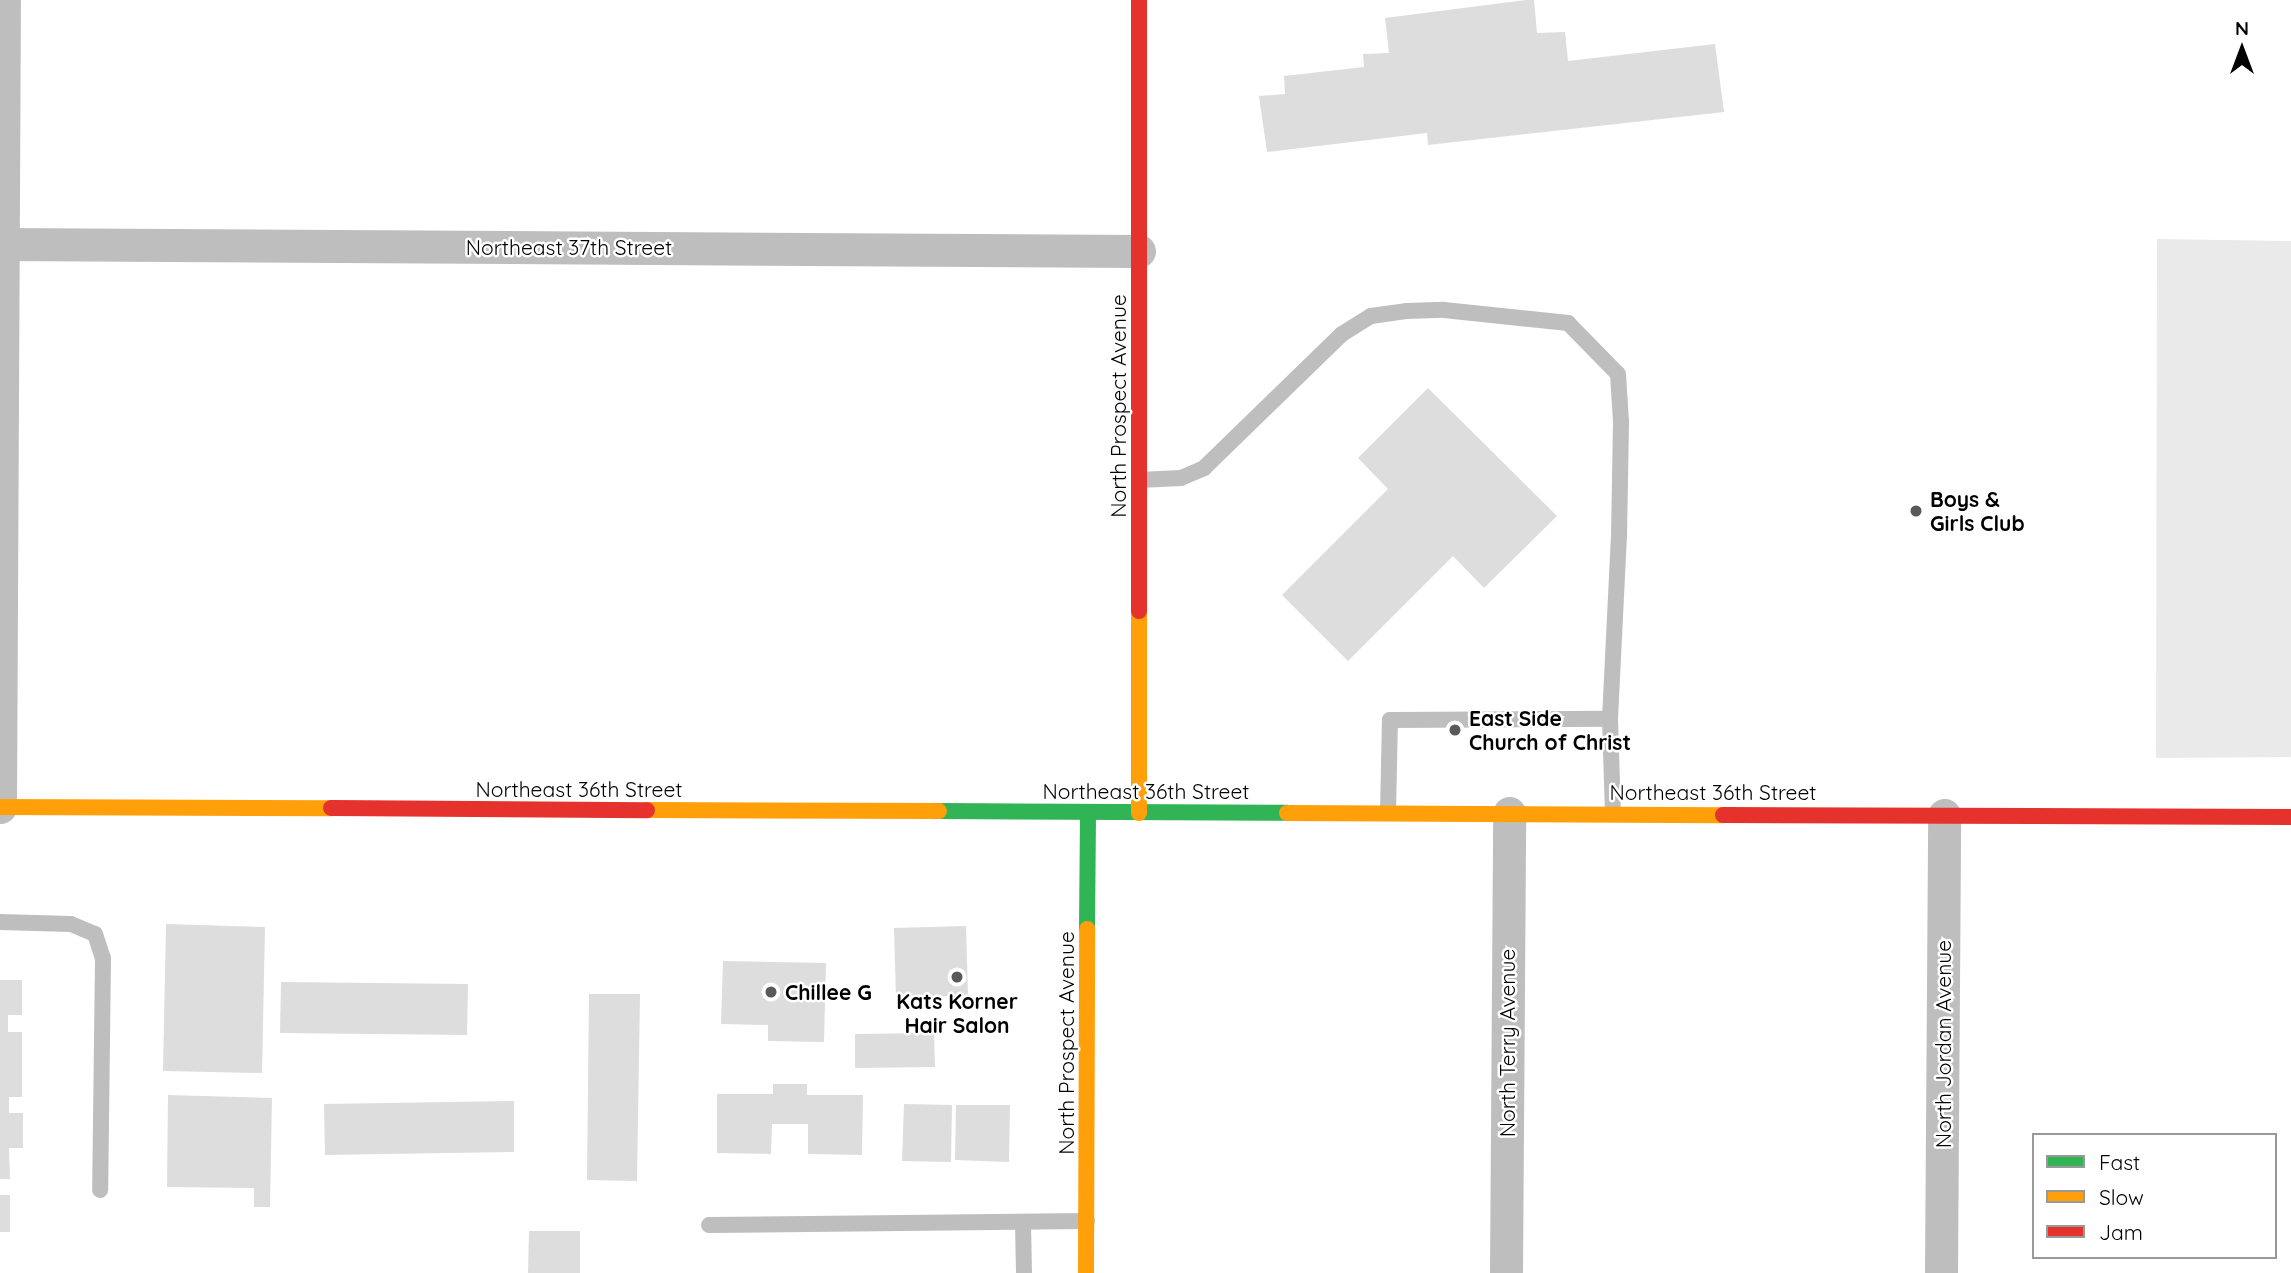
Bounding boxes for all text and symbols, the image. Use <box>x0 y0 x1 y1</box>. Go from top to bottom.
north arrow <box>2207 14 2277 84</box>
text: N <box>2235 16 2249 40</box>
street label: Northeast 37th Street <box>466 234 672 260</box>
street label: North Prospect Avenue <box>1105 294 1131 518</box>
place label: Boys & Girls Club <box>1930 486 2025 536</box>
marker: Boys & Girls Club <box>1908 503 1924 519</box>
place label: East Side Church of Christ <box>1469 705 1631 755</box>
marker: East Side Church of Christ <box>1447 722 1463 738</box>
street label: Northeast 36th Street <box>476 776 682 802</box>
street label: Northeast 36th Street <box>1043 778 1249 804</box>
street label: Northeast 36th Street <box>1610 779 1816 805</box>
street label: North Prospect Avenue <box>1053 931 1079 1155</box>
street label: North Jordan Avenue <box>1930 940 1956 1148</box>
street label: North Terry Avenue <box>1494 949 1520 1137</box>
marker: Kats Korner Hair Salon <box>949 969 965 985</box>
place label: Chillee G <box>785 979 872 1005</box>
marker: Chillee G <box>763 984 779 1000</box>
place label: Kats Korner Hair Salon <box>896 988 1018 1038</box>
legend <box>2032 1133 2277 1259</box>
text: Fast <box>2099 1149 2140 1175</box>
text: Slow <box>2099 1184 2144 1210</box>
text: Jam <box>2099 1219 2143 1245</box>

